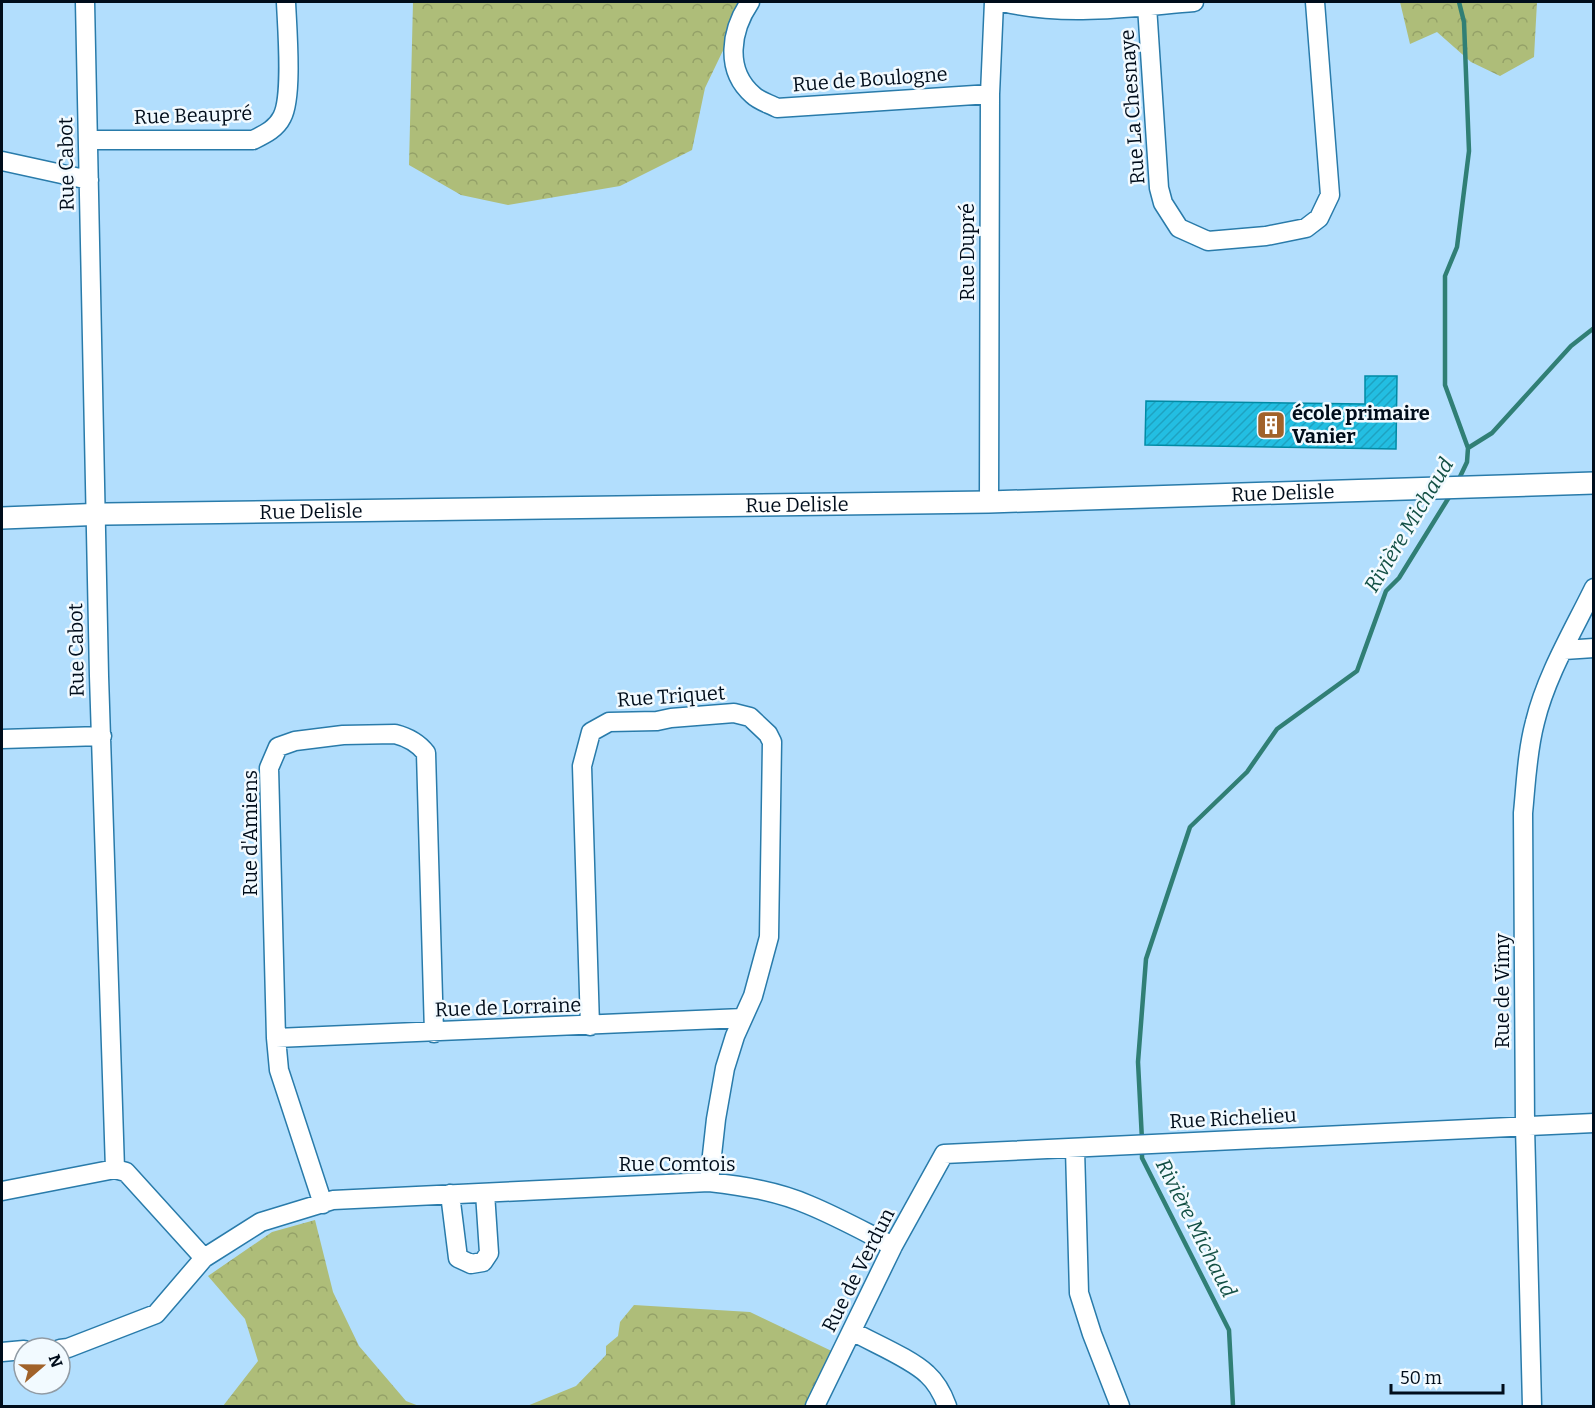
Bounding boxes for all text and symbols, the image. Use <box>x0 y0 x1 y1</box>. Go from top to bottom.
street label: Rue La Chesnaye <box>1115 29 1149 185</box>
street label: Rue de Boulogne <box>792 62 948 96</box>
street label: Rue Beaupré <box>133 101 253 129</box>
street label: Rue Cabot <box>53 117 79 211</box>
street label: Rue Dupré <box>955 203 979 301</box>
place label: école primaire Vanier <box>1292 401 1430 448</box>
building icon: école primaire Vanier <box>1255 409 1287 441</box>
water label: Rivière Michaud <box>1359 453 1459 597</box>
street label: Rue Delisle <box>1231 479 1335 506</box>
street label: Rue Delisle <box>745 492 849 517</box>
street label: Rue Delisle <box>259 499 363 524</box>
street label: Rue Cabot <box>63 603 89 697</box>
street label: Rue Triquet <box>616 680 726 712</box>
street label: Rue d'Amiens <box>238 770 262 896</box>
street label: Rue de Vimy <box>1490 933 1514 1048</box>
street label: Rue de Lorraine <box>434 992 582 1022</box>
street label: Rue Richelieu <box>1169 1103 1297 1133</box>
street label: Rue Comtois <box>618 1152 736 1176</box>
water label: Rivière Michaud <box>1150 1154 1242 1302</box>
street label: Rue de Verdun <box>817 1204 900 1336</box>
north arrow <box>12 1336 72 1396</box>
text: N <box>45 1352 67 1370</box>
scale bar <box>1391 1357 1504 1395</box>
text: 50 m <box>1400 1367 1442 1389</box>

